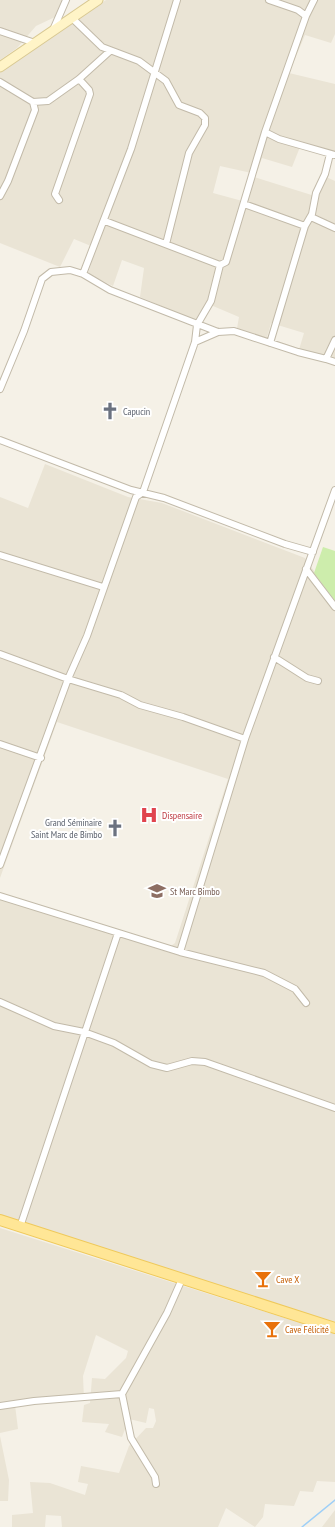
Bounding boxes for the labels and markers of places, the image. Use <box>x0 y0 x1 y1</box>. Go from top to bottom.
church icon: Capucin <box>100 401 120 421</box>
place label: Capucin <box>123 405 150 418</box>
hospital icon: Dispensaire <box>139 805 159 825</box>
place label: Dispensaire <box>162 809 202 822</box>
place label: Grand Séminaire Saint Marc de Bimbo <box>31 816 102 841</box>
church icon: Grand Séminaire Saint Marc de Bimbo <box>105 818 125 838</box>
school or university icon: St Marc Bimbo <box>147 881 167 901</box>
place label: St Marc Bimbo <box>170 885 220 898</box>
bar icon: Cave X <box>253 1269 273 1289</box>
place label: Cave X <box>276 1273 299 1286</box>
bar icon: Cave Félicité <box>262 1319 282 1339</box>
place label: Cave Félicité <box>285 1323 329 1336</box>

